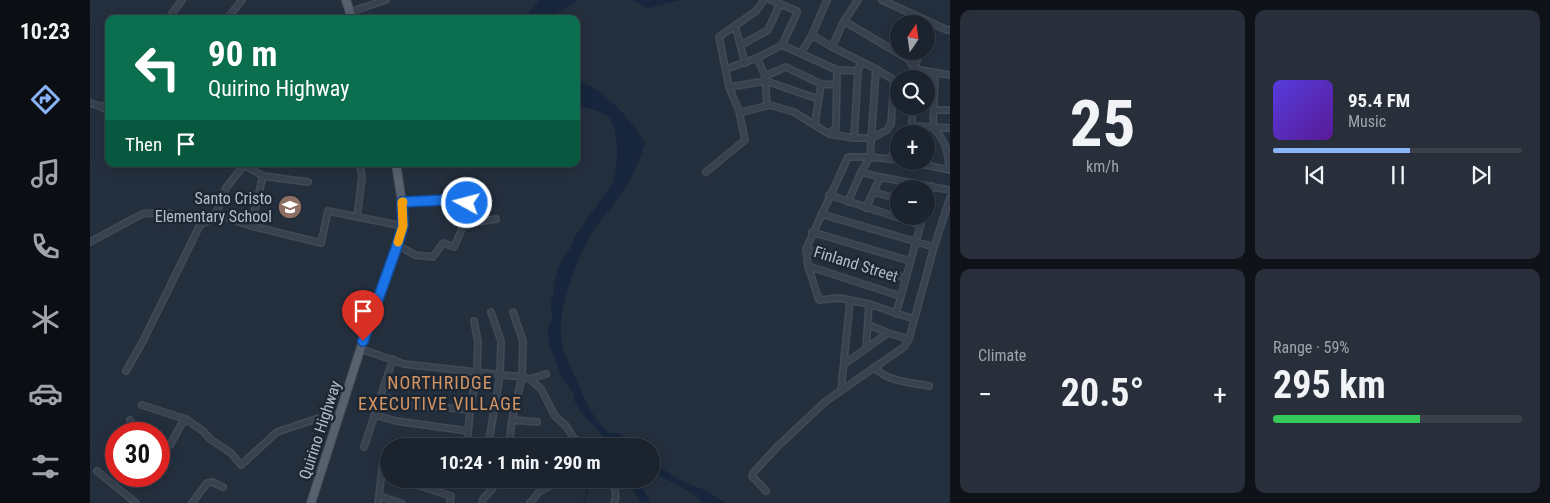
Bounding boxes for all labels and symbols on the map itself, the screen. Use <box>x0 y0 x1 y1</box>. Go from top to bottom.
north arrow <box>890 15 935 60</box>
position arrow <box>440 176 492 228</box>
place label: Santo Cristo Elementary School <box>155 189 272 226</box>
school or university icon: Santo Cristo Elementary School <box>277 194 303 220</box>
street label: Finland Street <box>811 242 901 286</box>
pin <box>342 290 384 341</box>
district label: NORTHRIDGE EXECUTIVE VILLAGE <box>358 372 522 414</box>
street label: Quirino Highway <box>295 378 345 482</box>
speed limit sign: 30 <box>105 422 170 487</box>

